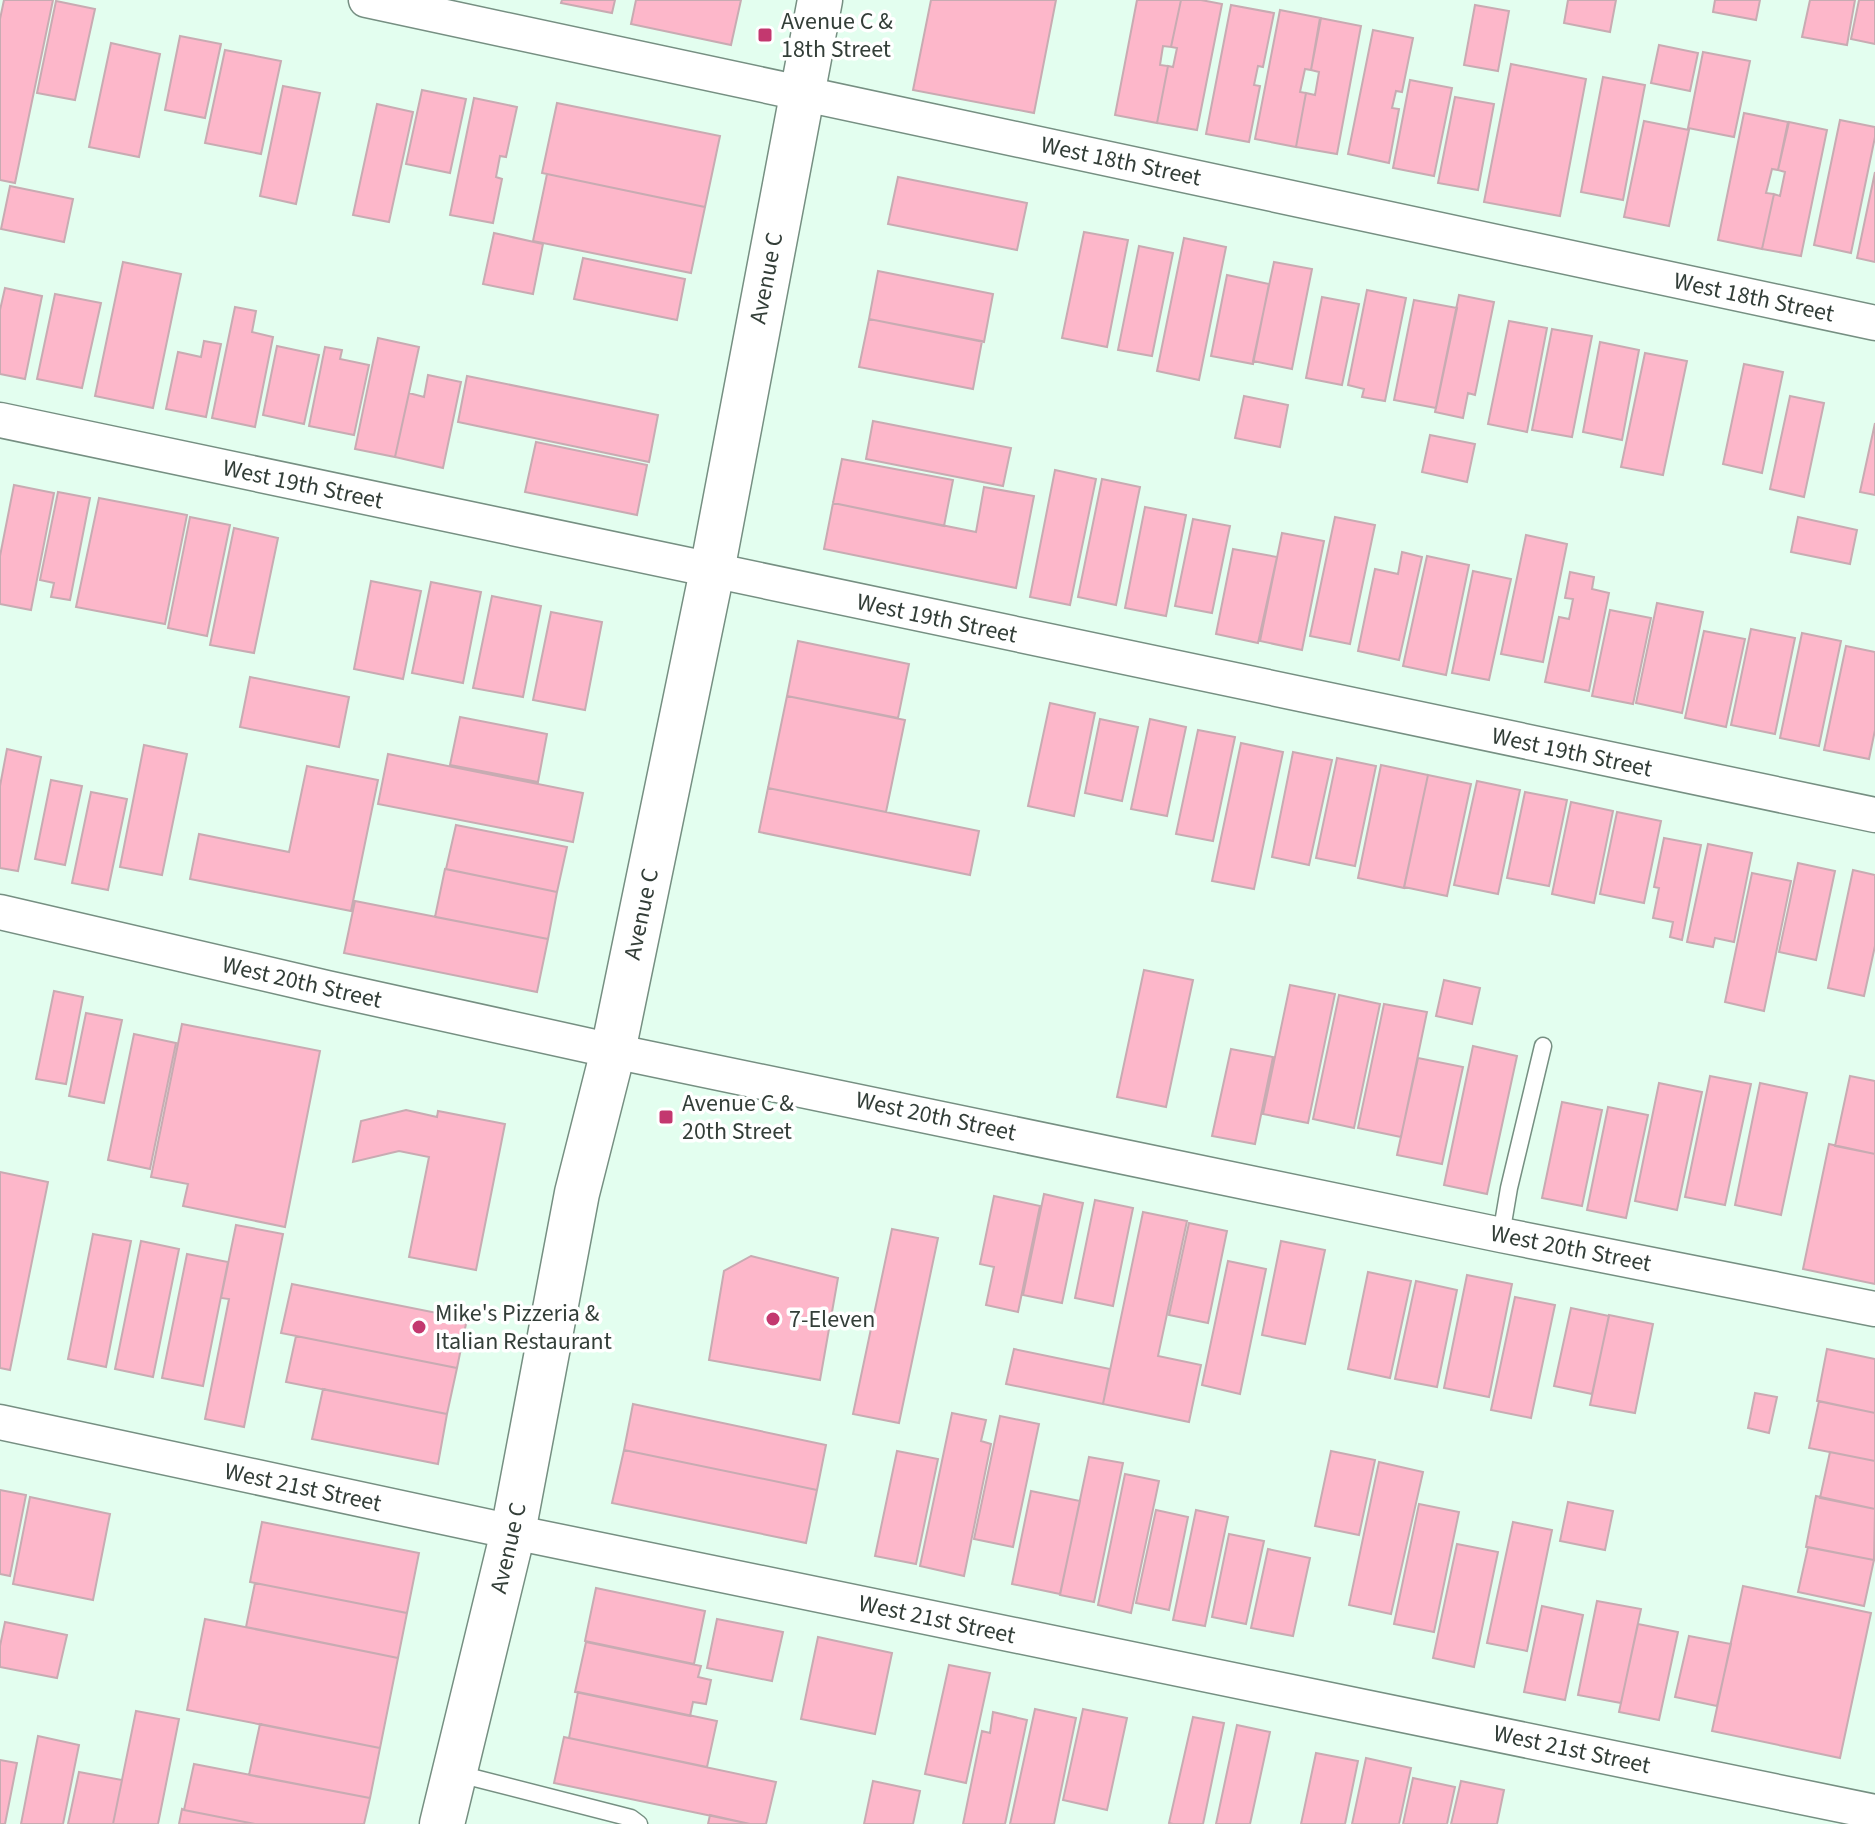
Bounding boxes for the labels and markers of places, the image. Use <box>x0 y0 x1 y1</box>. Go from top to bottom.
place label: Avenue C & 18th Street <box>781 4 893 67</box>
marker: Avenue C & 18th Street <box>756 26 774 44</box>
place label: Avenue C & 20th Street <box>682 1086 794 1149</box>
marker: Avenue C & 20th Street <box>657 1108 675 1126</box>
place label: Mike's Pizzeria & Italian Restaurant <box>435 1296 612 1359</box>
place label: 7-Eleven <box>789 1302 875 1337</box>
marker: 7-Eleven <box>764 1310 782 1328</box>
marker: Mike's Pizzeria & Italian Restaurant <box>410 1318 428 1336</box>

